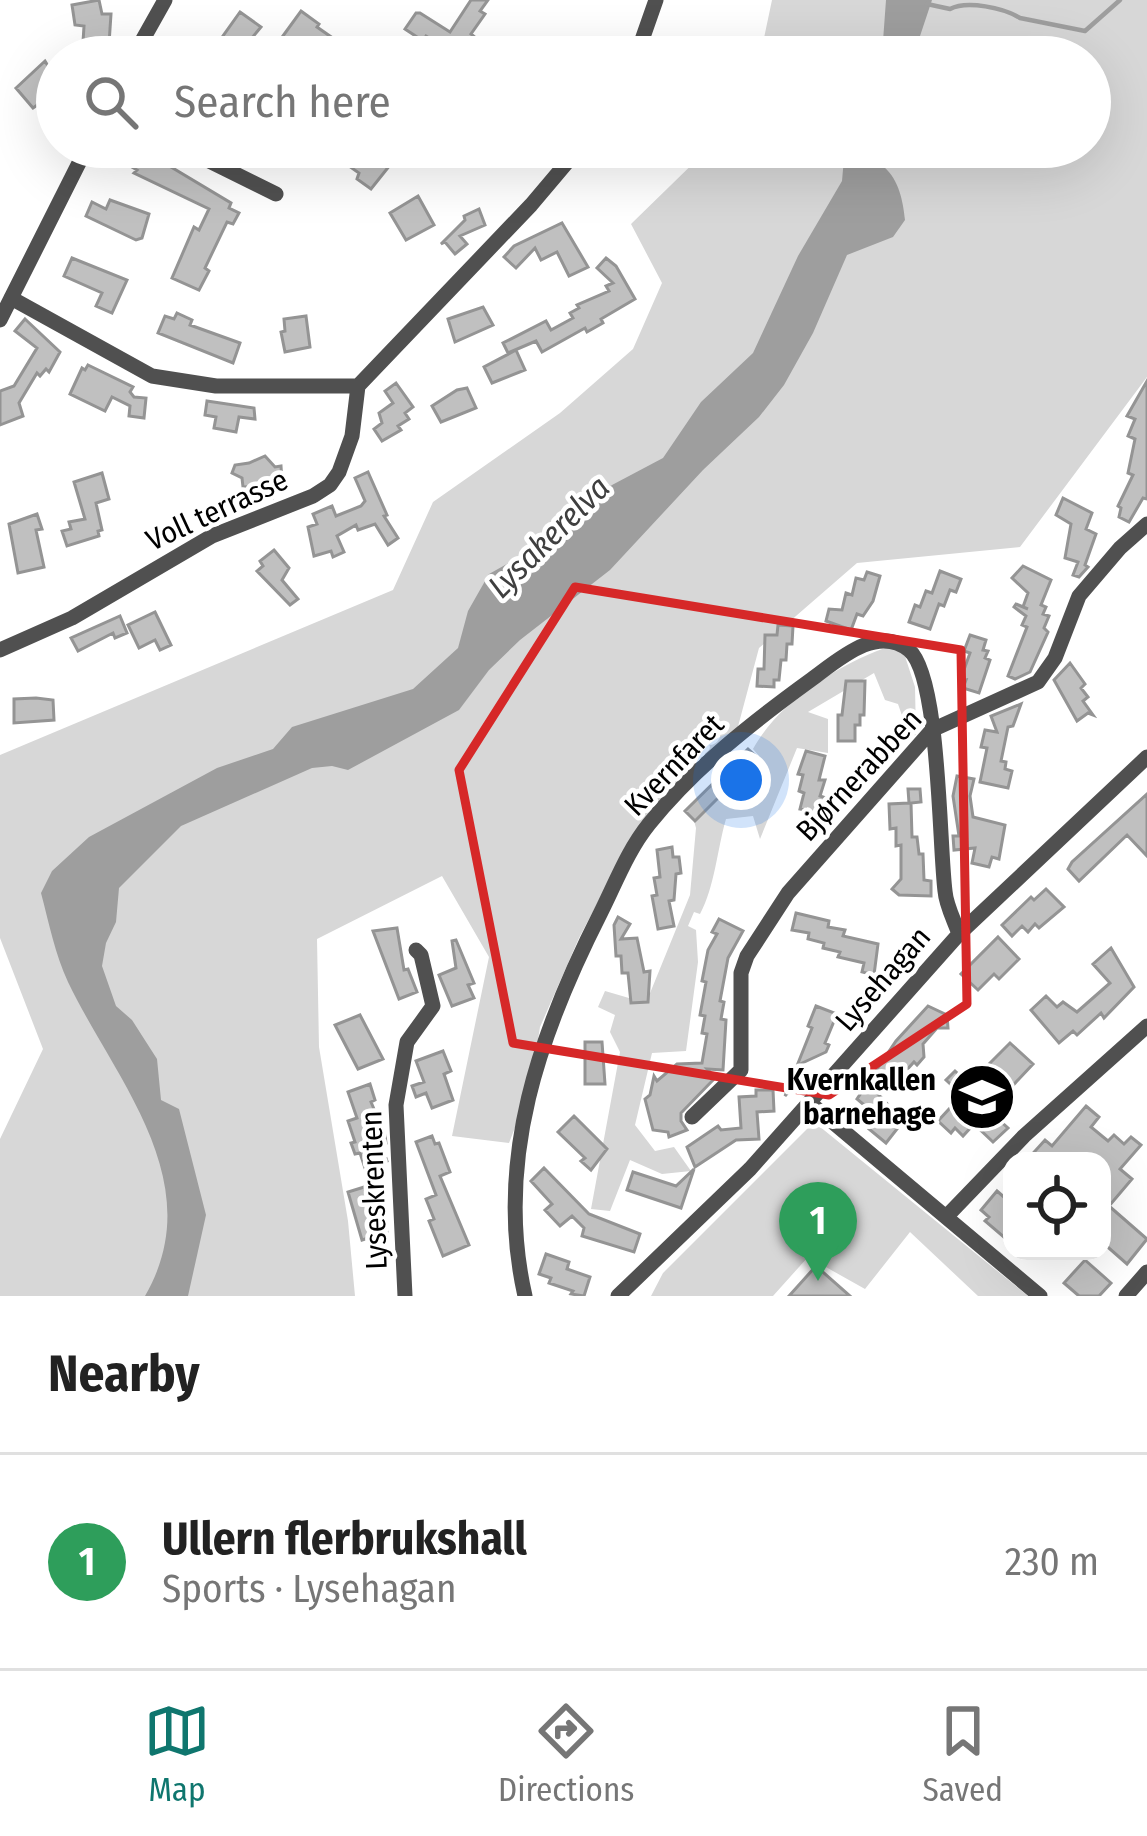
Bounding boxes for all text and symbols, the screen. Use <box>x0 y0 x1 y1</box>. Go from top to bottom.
search box <box>36 36 1111 168</box>
icon: search <box>78 69 144 135</box>
text: Search here <box>174 75 391 129</box>
street label: Voll terrasse <box>141 462 293 558</box>
water label: Lysakerelva <box>480 468 618 606</box>
street label: Bjørnerabben <box>789 701 929 849</box>
street label: Kvernfaret <box>617 707 731 823</box>
your location <box>711 750 771 810</box>
street label: Lysehagan <box>828 919 938 1039</box>
place label: Kvernkallen barnehage <box>787 1062 936 1132</box>
school or university icon: Kvernkallen barnehage <box>947 1062 1017 1132</box>
street label: Lyseskrenten <box>353 1110 395 1270</box>
map controls <box>1003 1152 1111 1260</box>
button: locate <box>1003 1152 1111 1260</box>
pin: 1 <box>779 1182 857 1281</box>
text: Nearby <box>48 1343 200 1405</box>
text: Ullern flerbrukshall <box>162 1512 527 1566</box>
text: 1 <box>79 1539 95 1585</box>
text: 230 m <box>1005 1539 1099 1585</box>
text: Sports · Lysehagan <box>162 1566 457 1612</box>
tab: Map <box>144 1698 210 1810</box>
tab: Directions <box>498 1698 634 1810</box>
tab: Saved <box>922 1698 1003 1810</box>

